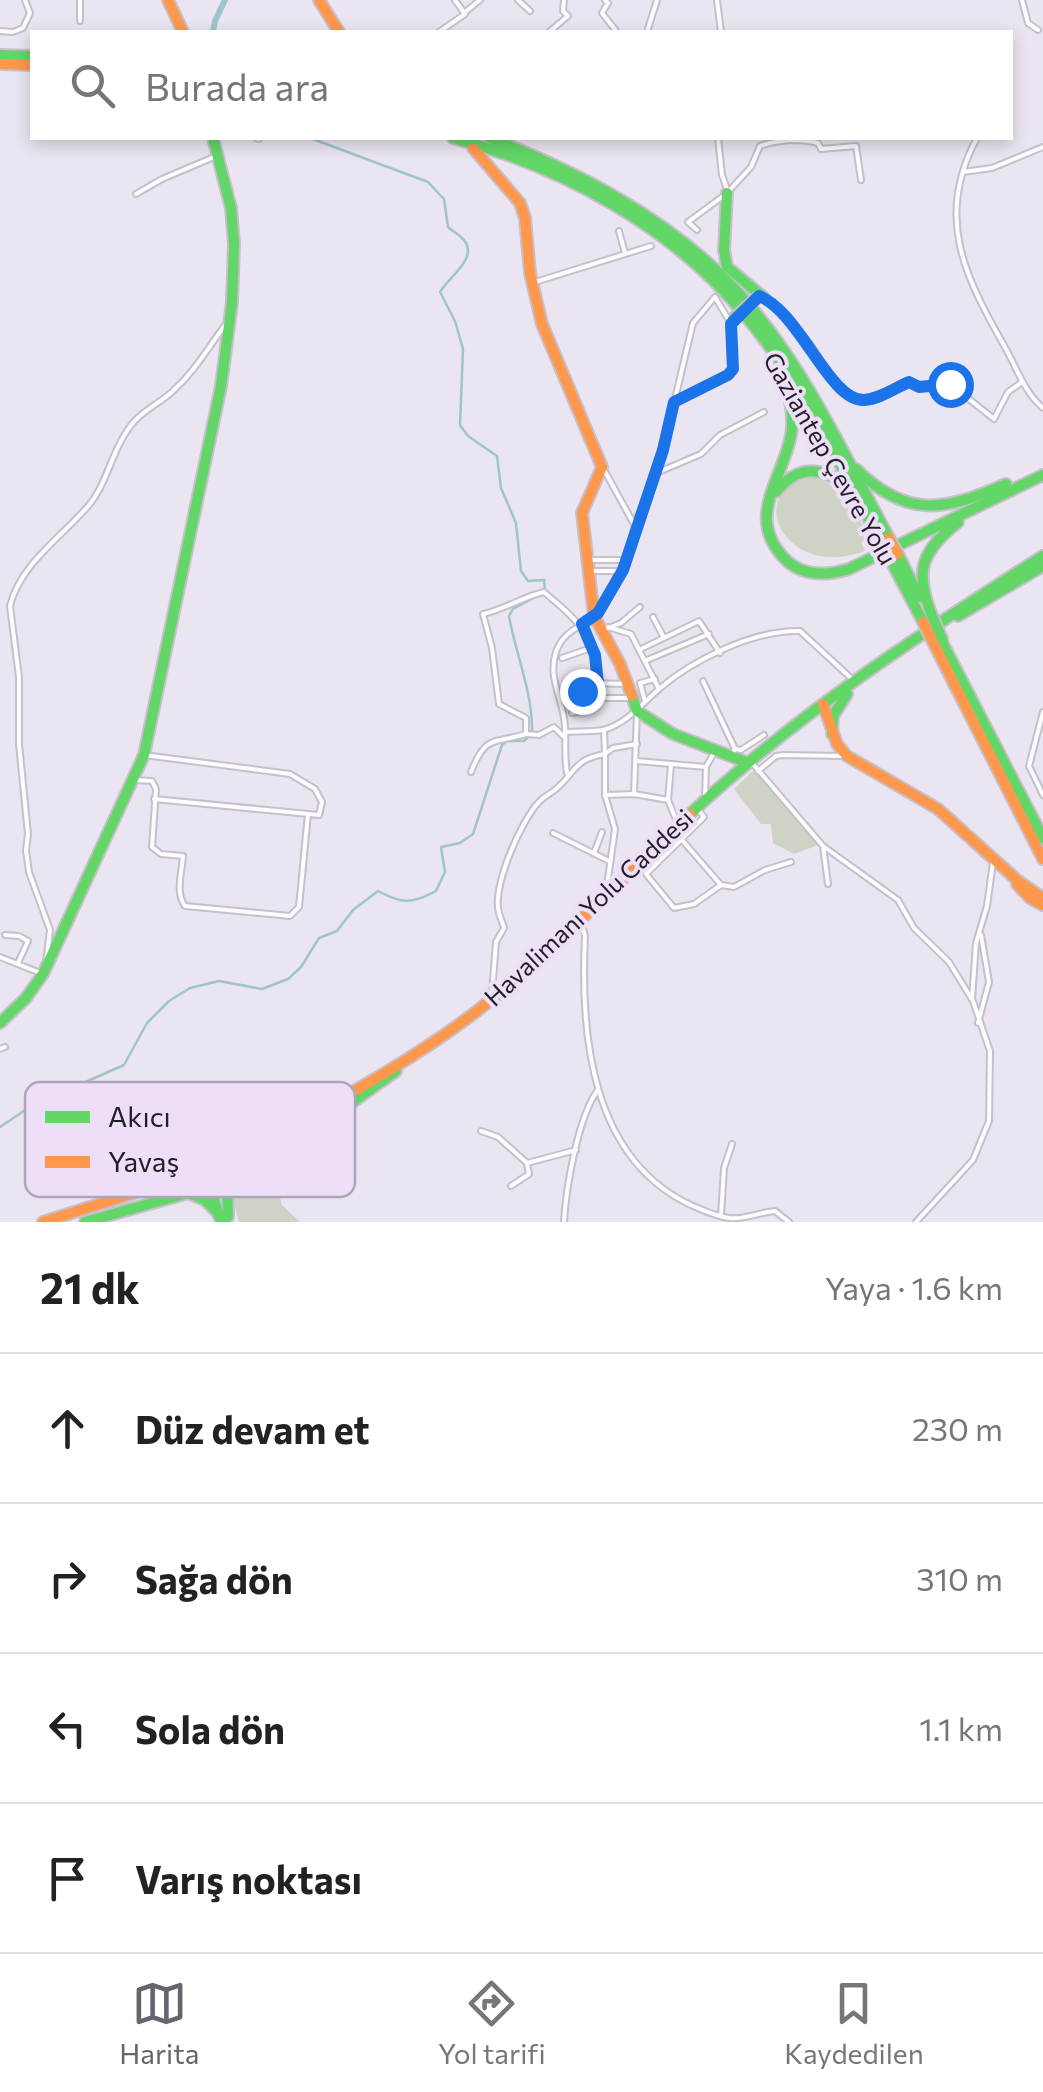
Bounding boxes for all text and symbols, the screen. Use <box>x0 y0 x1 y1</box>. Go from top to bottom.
search box <box>30 30 1013 140</box>
icon: search <box>65 58 120 113</box>
text: Burada ara <box>145 62 329 109</box>
street label: Gaziantep Çevre Yolu <box>758 347 904 569</box>
route start <box>928 362 974 408</box>
route end <box>560 669 606 715</box>
street label: Havalimanı Yolu Caddesi <box>477 802 699 1012</box>
legend <box>25 1082 355 1197</box>
text: Akıcı <box>108 1099 171 1133</box>
text: Yavaş <box>108 1144 179 1178</box>
text: 21 dk <box>40 1261 140 1313</box>
text: Yaya · 1.6 km <box>825 1267 1003 1307</box>
icon: ahead <box>40 1401 95 1456</box>
text: Düz devam et <box>135 1405 370 1452</box>
text: 230 m <box>912 1408 1003 1448</box>
icon: right <box>40 1551 95 1606</box>
text: Sağa dön <box>135 1555 293 1602</box>
text: 310 m <box>916 1558 1003 1598</box>
icon: left <box>40 1701 95 1756</box>
text: Sola dön <box>135 1705 285 1752</box>
text: 1.1 km <box>919 1708 1003 1748</box>
icon: arrive <box>40 1851 95 1906</box>
text: Varış noktası <box>135 1855 362 1902</box>
tab: Harita <box>119 1976 199 2070</box>
tab: Yol tarifi <box>438 1976 546 2070</box>
tab: Kaydedilen <box>784 1976 924 2070</box>

